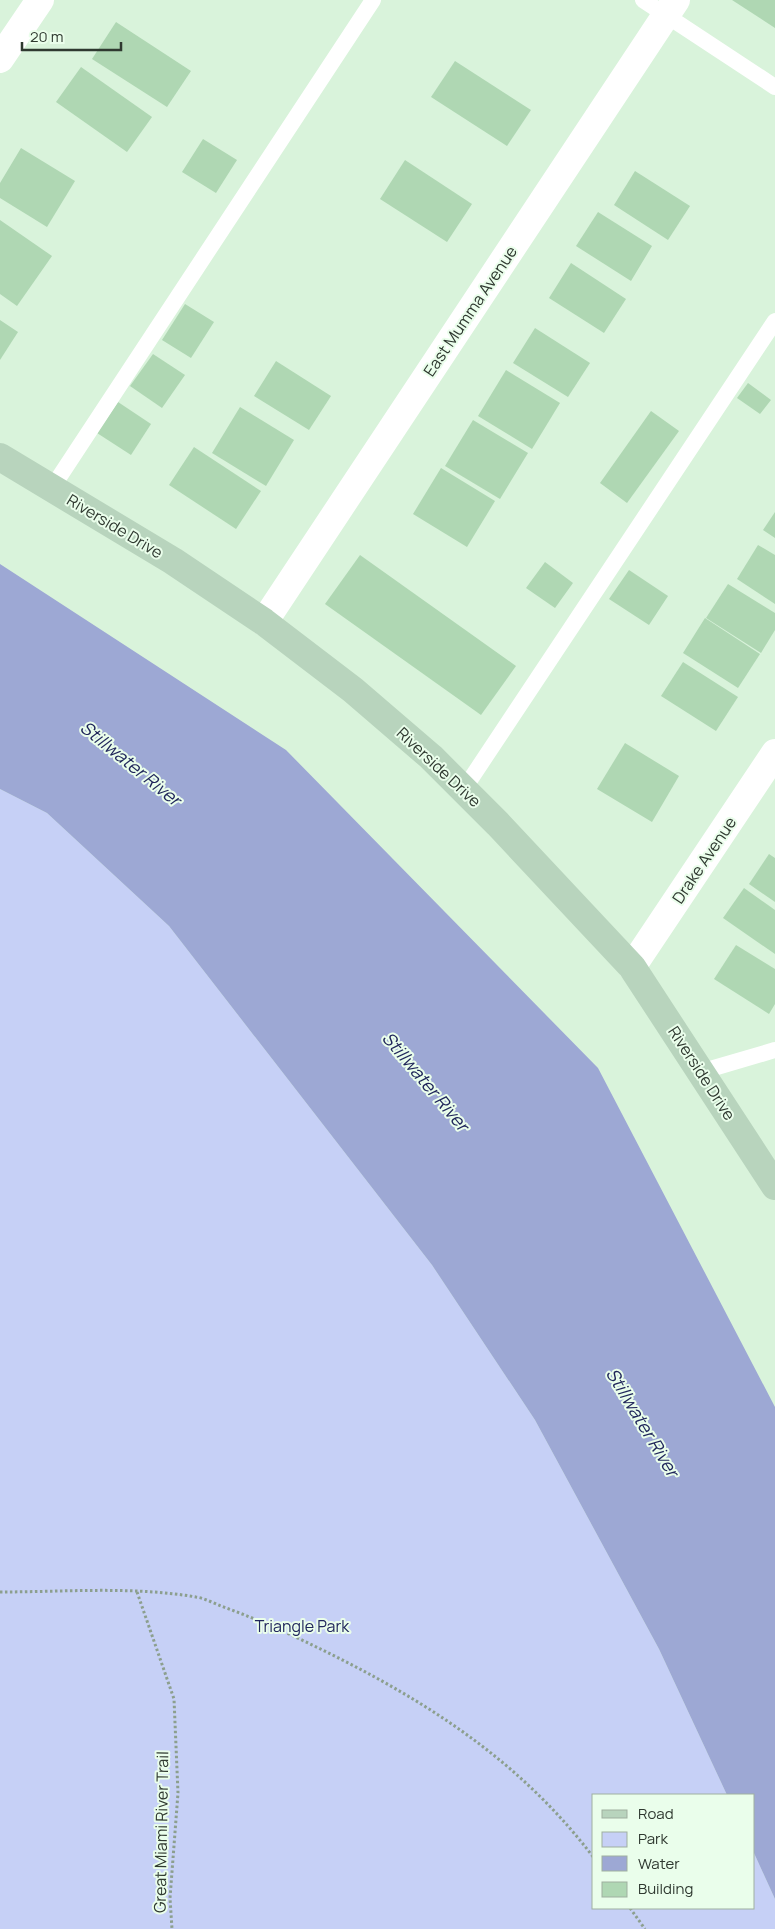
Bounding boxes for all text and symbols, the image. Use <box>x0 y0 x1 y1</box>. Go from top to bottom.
scale bar <box>22 20 121 52</box>
text: 20 m <box>30 26 63 47</box>
street label: East Mumma Avenue <box>418 241 522 381</box>
street label: Riverside Drive <box>63 489 167 563</box>
water label: Stillwater River <box>76 715 188 813</box>
street label: Riverside Drive <box>392 722 486 812</box>
street label: Drake Avenue <box>667 812 741 908</box>
street label: Riverside Drive <box>663 1022 741 1124</box>
water label: Stillwater River <box>377 1026 476 1138</box>
water label: Stillwater River <box>601 1363 686 1483</box>
park label: Triangle Park <box>255 1615 350 1637</box>
street label: Great Miami River Trail <box>149 1751 173 1913</box>
legend <box>592 1794 755 1909</box>
text: Road <box>638 1803 674 1824</box>
text: Park <box>638 1828 668 1849</box>
text: Water <box>638 1853 680 1874</box>
text: Building <box>638 1878 693 1899</box>

